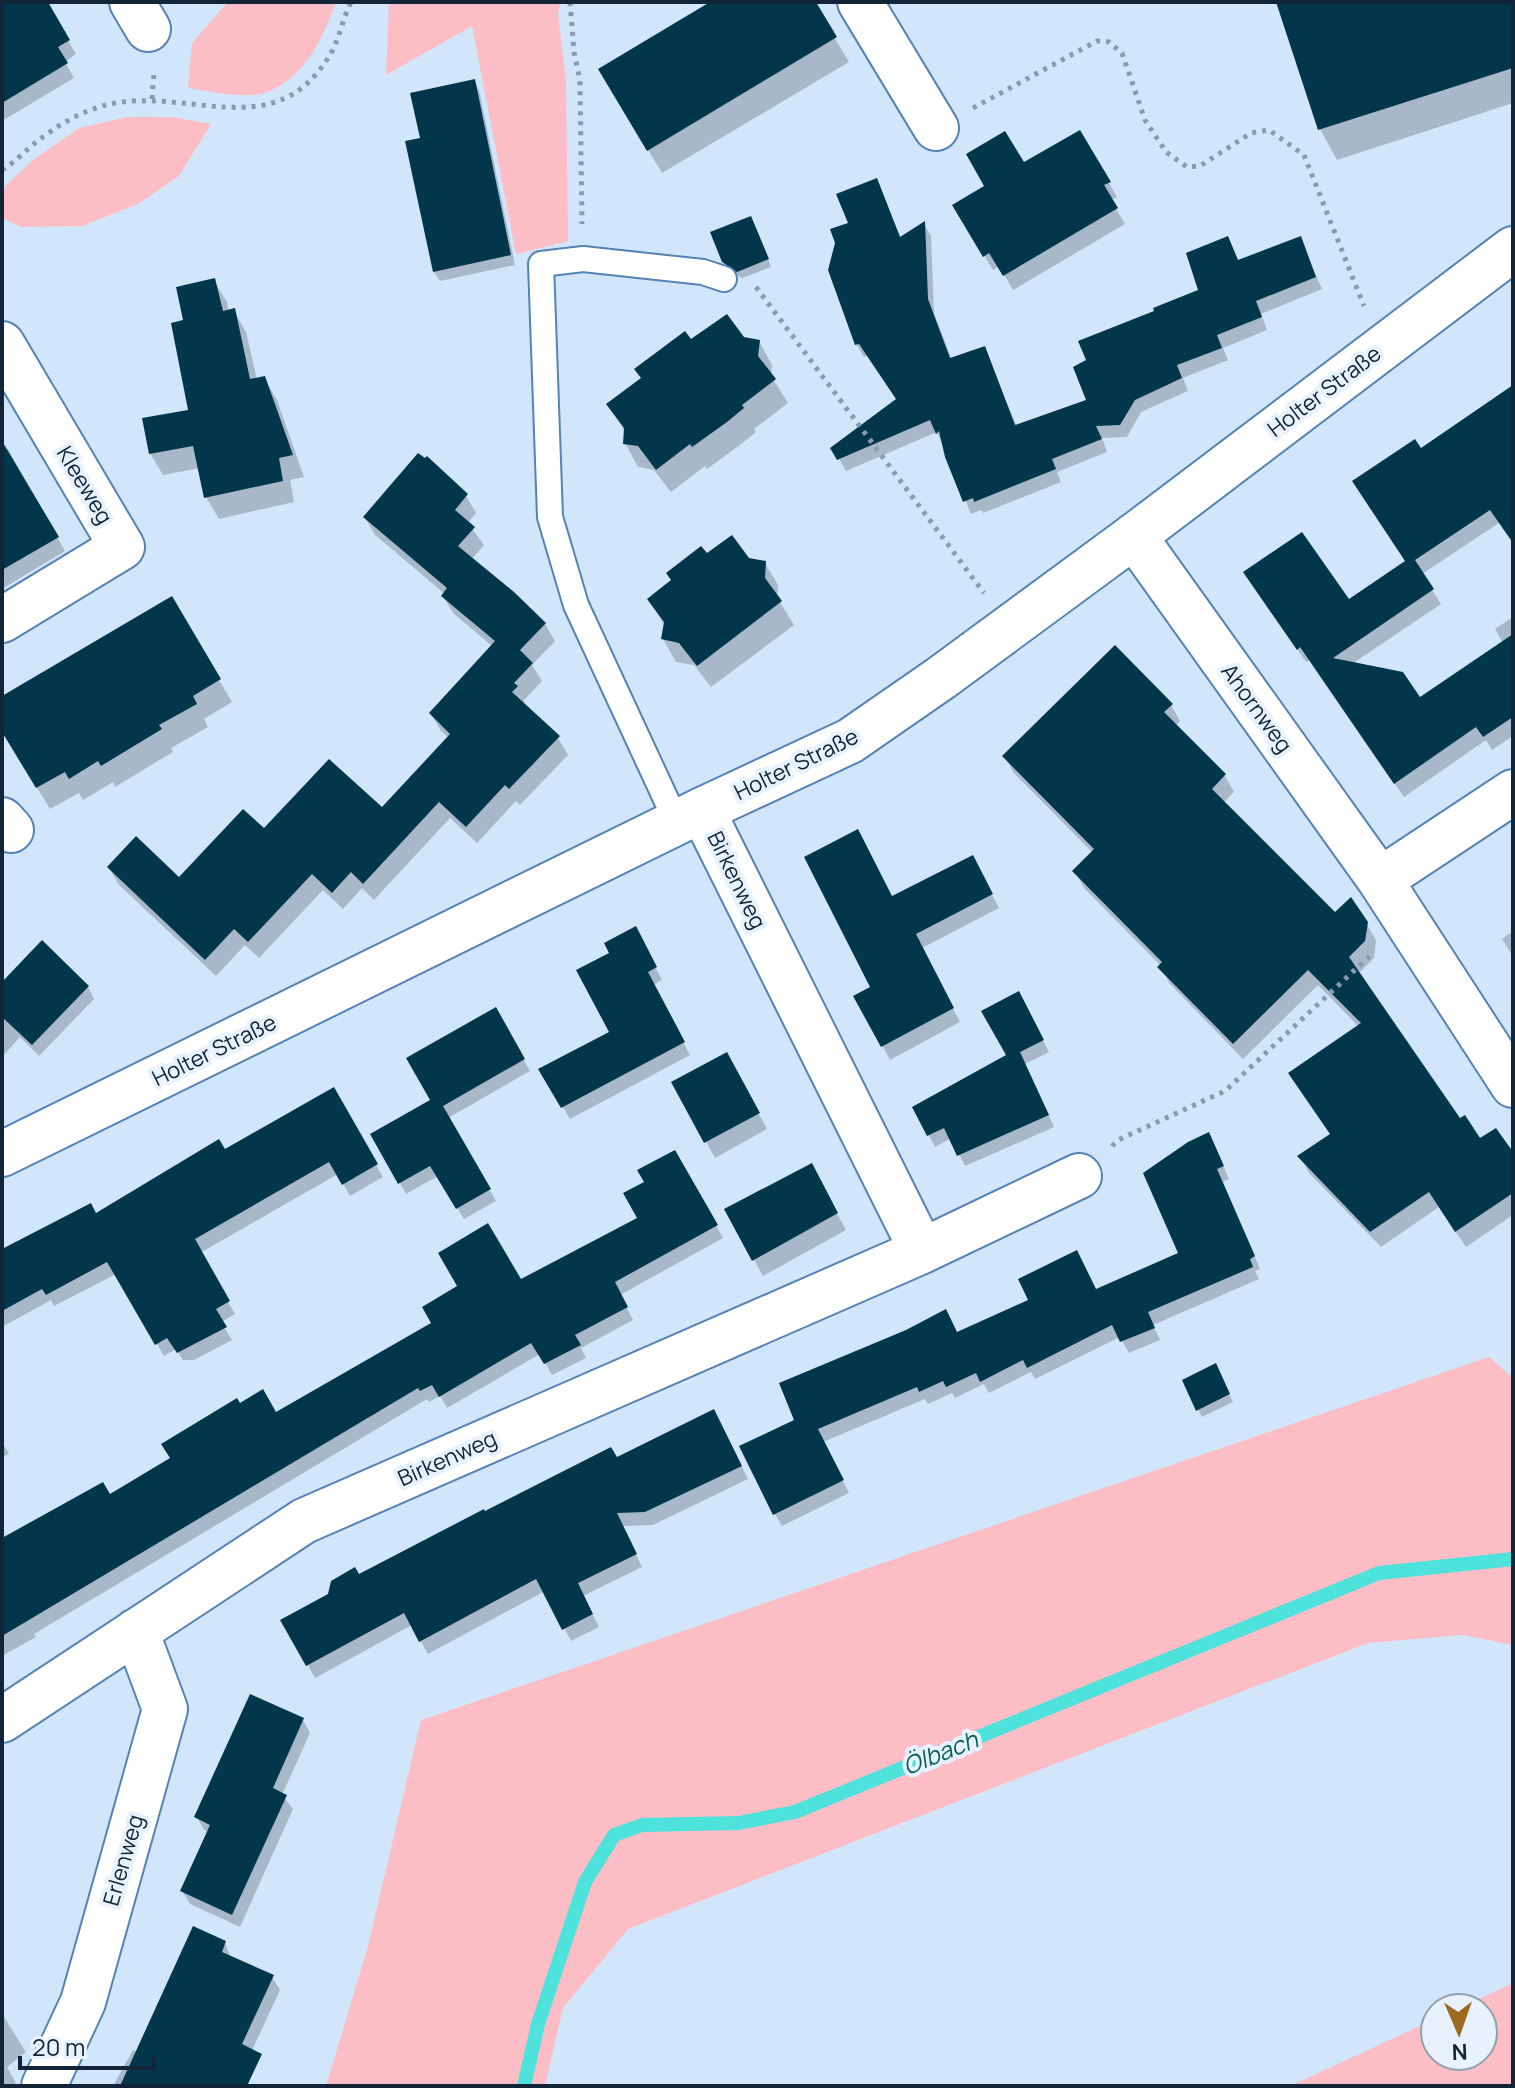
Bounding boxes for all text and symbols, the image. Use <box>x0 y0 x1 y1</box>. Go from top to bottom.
street label: Holter Straße <box>1261 338 1387 444</box>
street label: Kleeweg <box>50 440 120 530</box>
street label: Ahornweg <box>1214 657 1300 759</box>
street label: Holter Straße <box>729 721 863 807</box>
street label: Birkenweg <box>700 826 774 934</box>
street label: Holter Straße <box>147 1007 281 1093</box>
street label: Birkenweg <box>393 1423 501 1493</box>
water label: Ölbach <box>898 1722 983 1782</box>
street label: Erlenweg <box>96 1811 150 1909</box>
north arrow <box>1419 1992 1499 2072</box>
scale bar <box>20 2020 154 2070</box>
text: 20 m <box>32 2030 85 2063</box>
text: N <box>1451 2037 1468 2067</box>

